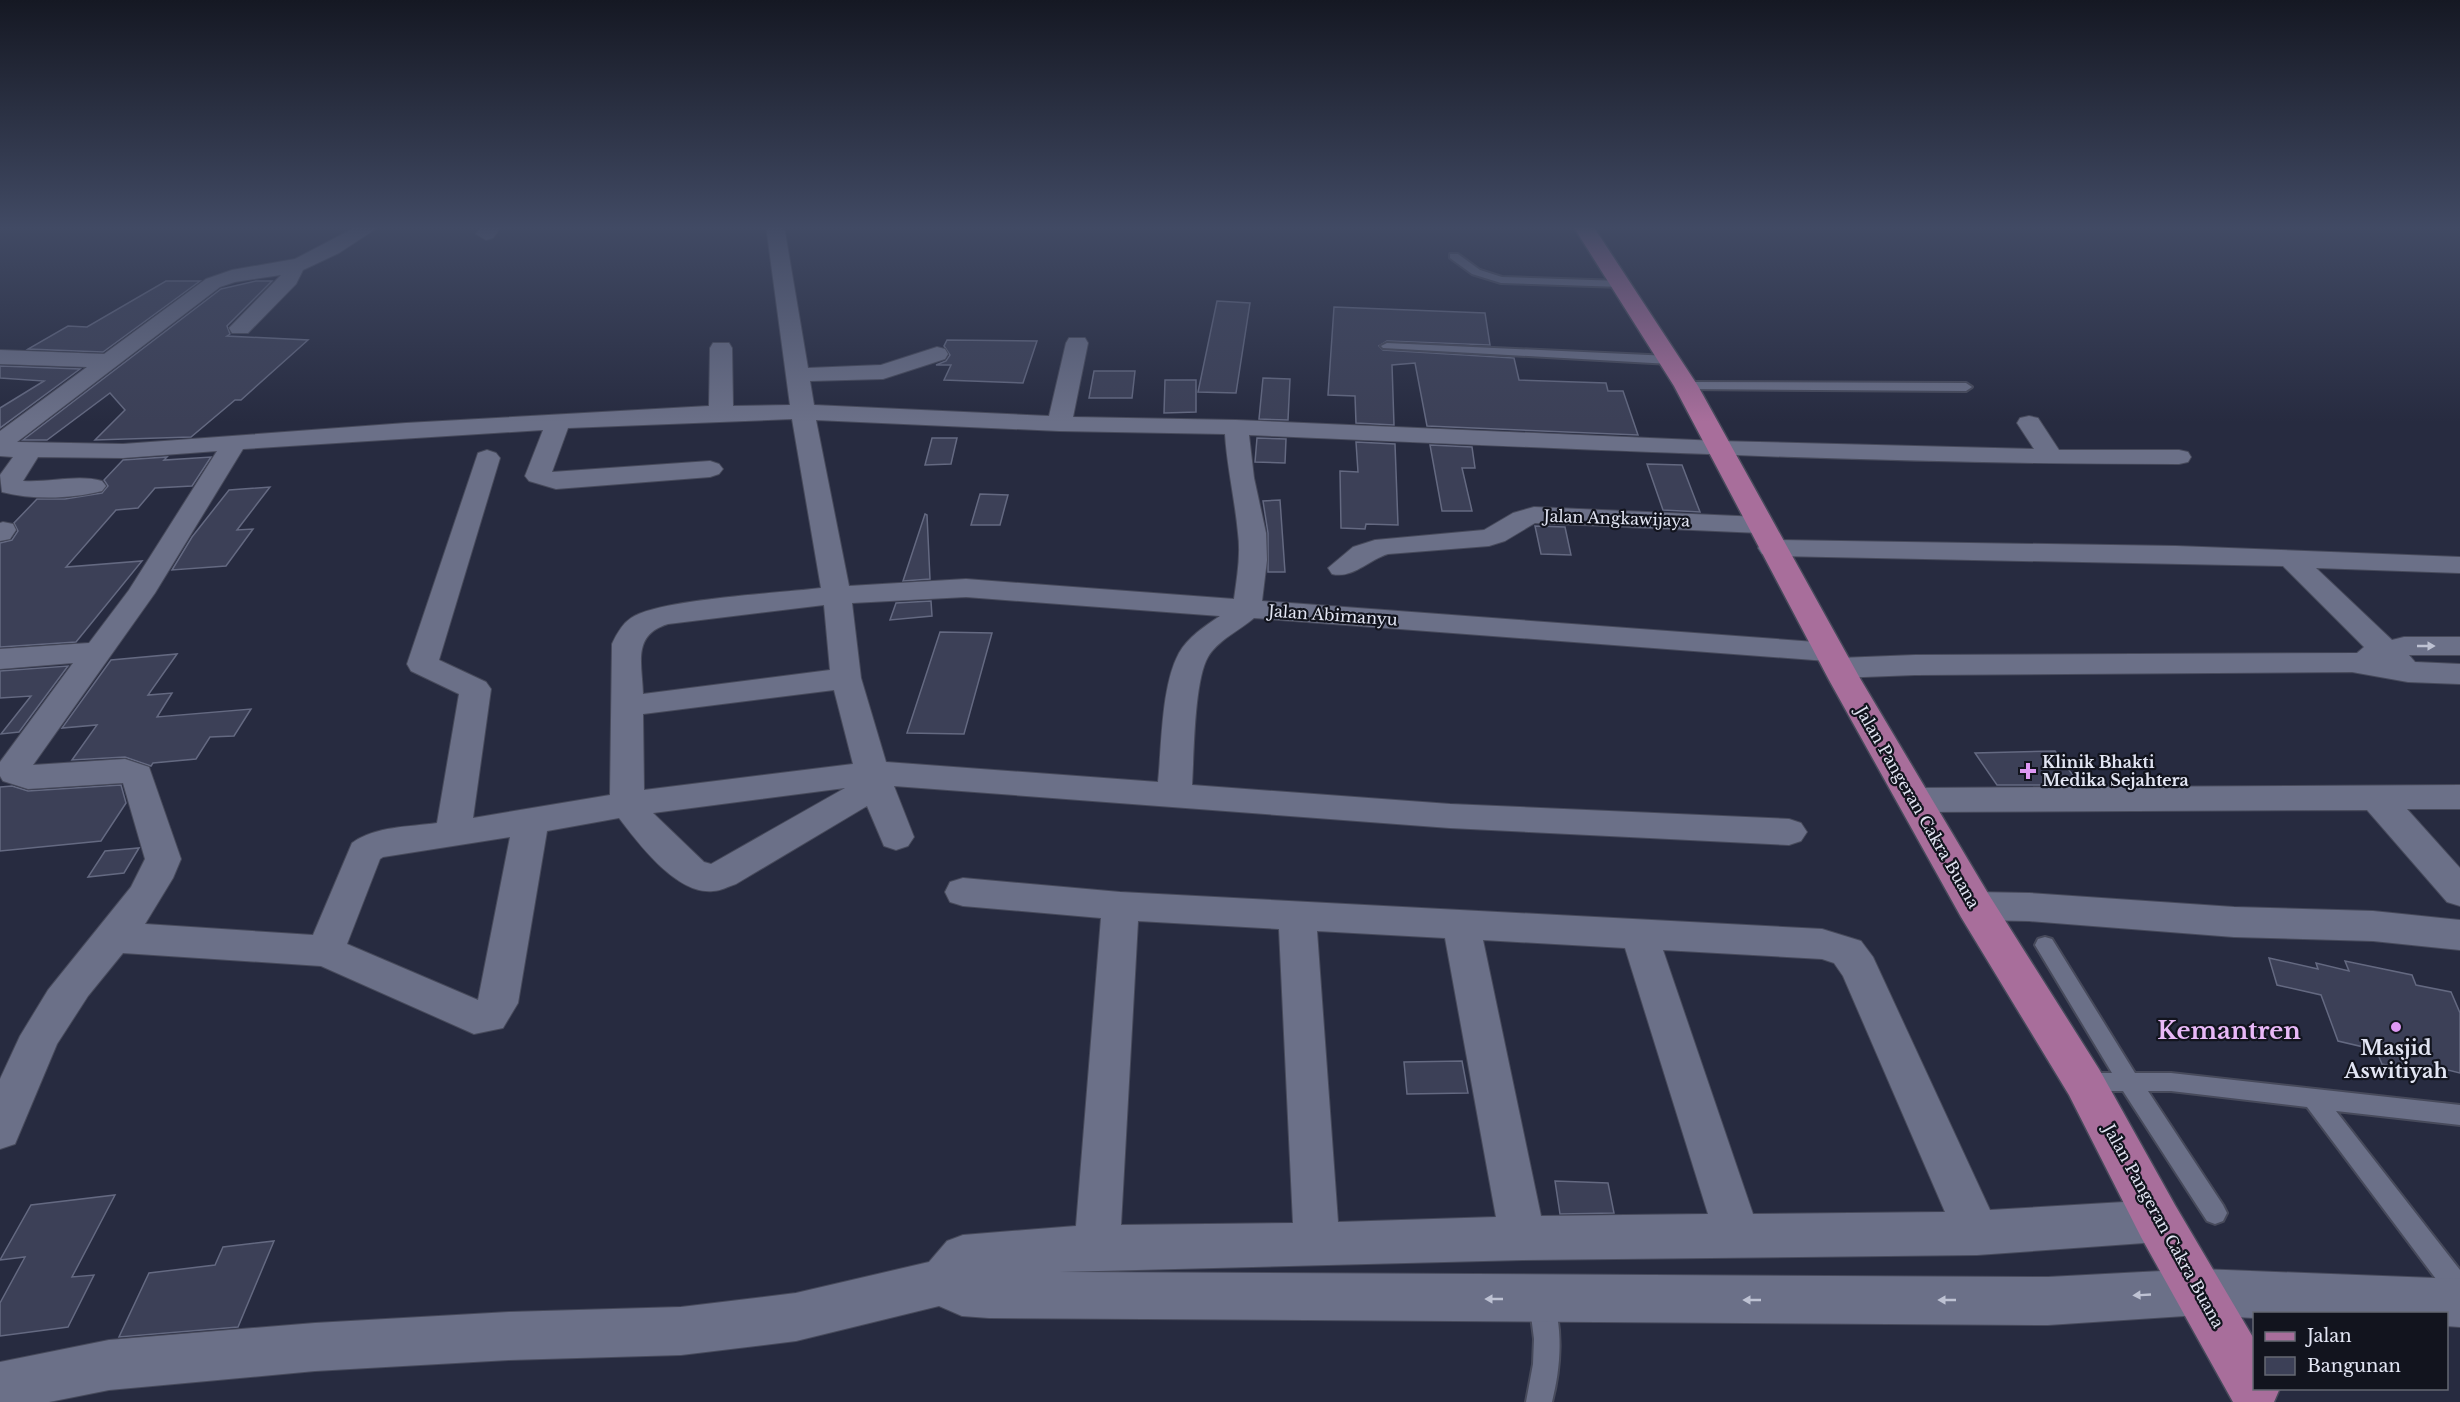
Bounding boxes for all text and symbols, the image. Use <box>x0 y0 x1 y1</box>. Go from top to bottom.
street label: Jalan Angkawijaya <box>1541 505 1691 531</box>
street label: Jalan Abimanyu <box>1266 600 1399 630</box>
one-way arrow <box>2416 641 2435 651</box>
street label: Jalan Pangeran Cakra Buana <box>1851 701 1984 912</box>
place label: Klinik Bhakti Medika Sejahtera <box>2042 752 2189 790</box>
marker: Klinik Bhakti Medika Sejahtera <box>2019 762 2037 780</box>
district label: Kemantren <box>2157 1016 2301 1045</box>
marker: Masjid Aswitiyah <box>2389 1020 2403 1034</box>
place label: Masjid Aswitiyah <box>2343 1036 2448 1083</box>
street label: Jalan Pangeran Cakra Buana <box>2099 1119 2229 1332</box>
one-way arrow <box>2132 1291 2151 1300</box>
one-way arrow <box>1484 1294 1503 1304</box>
one-way arrow <box>1742 1295 1761 1305</box>
one-way arrow <box>1937 1295 1956 1305</box>
legend <box>2253 1312 2448 1390</box>
text: Jalan <box>2305 1325 2352 1347</box>
text: Bangunan <box>2307 1355 2401 1377</box>

